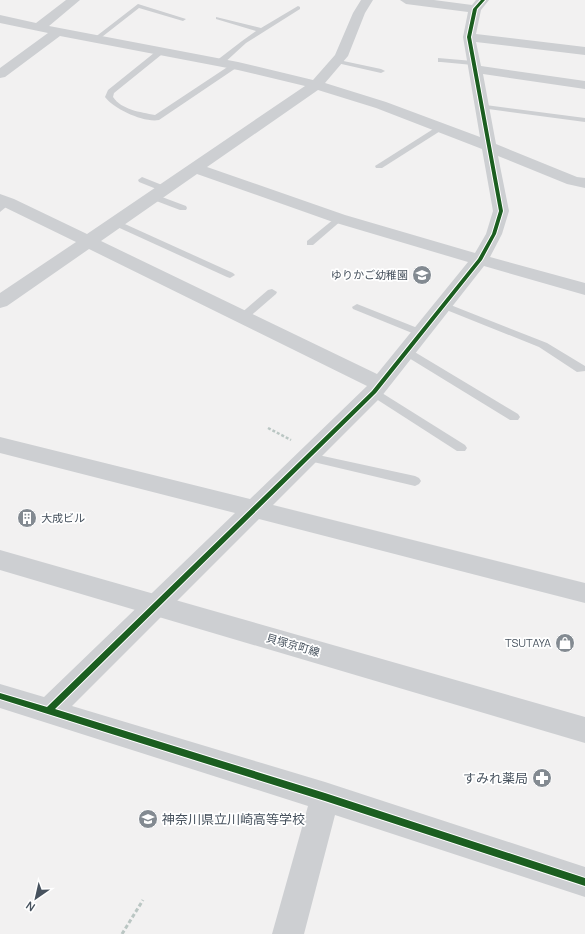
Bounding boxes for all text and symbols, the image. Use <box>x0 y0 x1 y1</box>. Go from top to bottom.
school or university icon: ゆりかご幼稚園 <box>411 264 433 286</box>
place label: ゆりかご幼稚園 <box>331 267 408 282</box>
building icon: 大成ビル <box>16 507 38 529</box>
place label: 大成ビル <box>41 510 85 525</box>
street label: 貝塚京町線 <box>265 630 322 659</box>
shop icon: TSUTAYA <box>554 632 576 654</box>
place label: TSUTAYA <box>505 635 551 650</box>
pharmacy icon: すみれ薬局 <box>531 767 553 789</box>
place label: すみれ薬局 <box>463 769 528 787</box>
school or university icon: 神奈川県立川崎高等学校 <box>137 808 159 830</box>
place label: 神奈川県立川崎高等学校 <box>162 810 305 828</box>
north arrow <box>16 878 56 918</box>
text: N <box>23 898 38 915</box>

